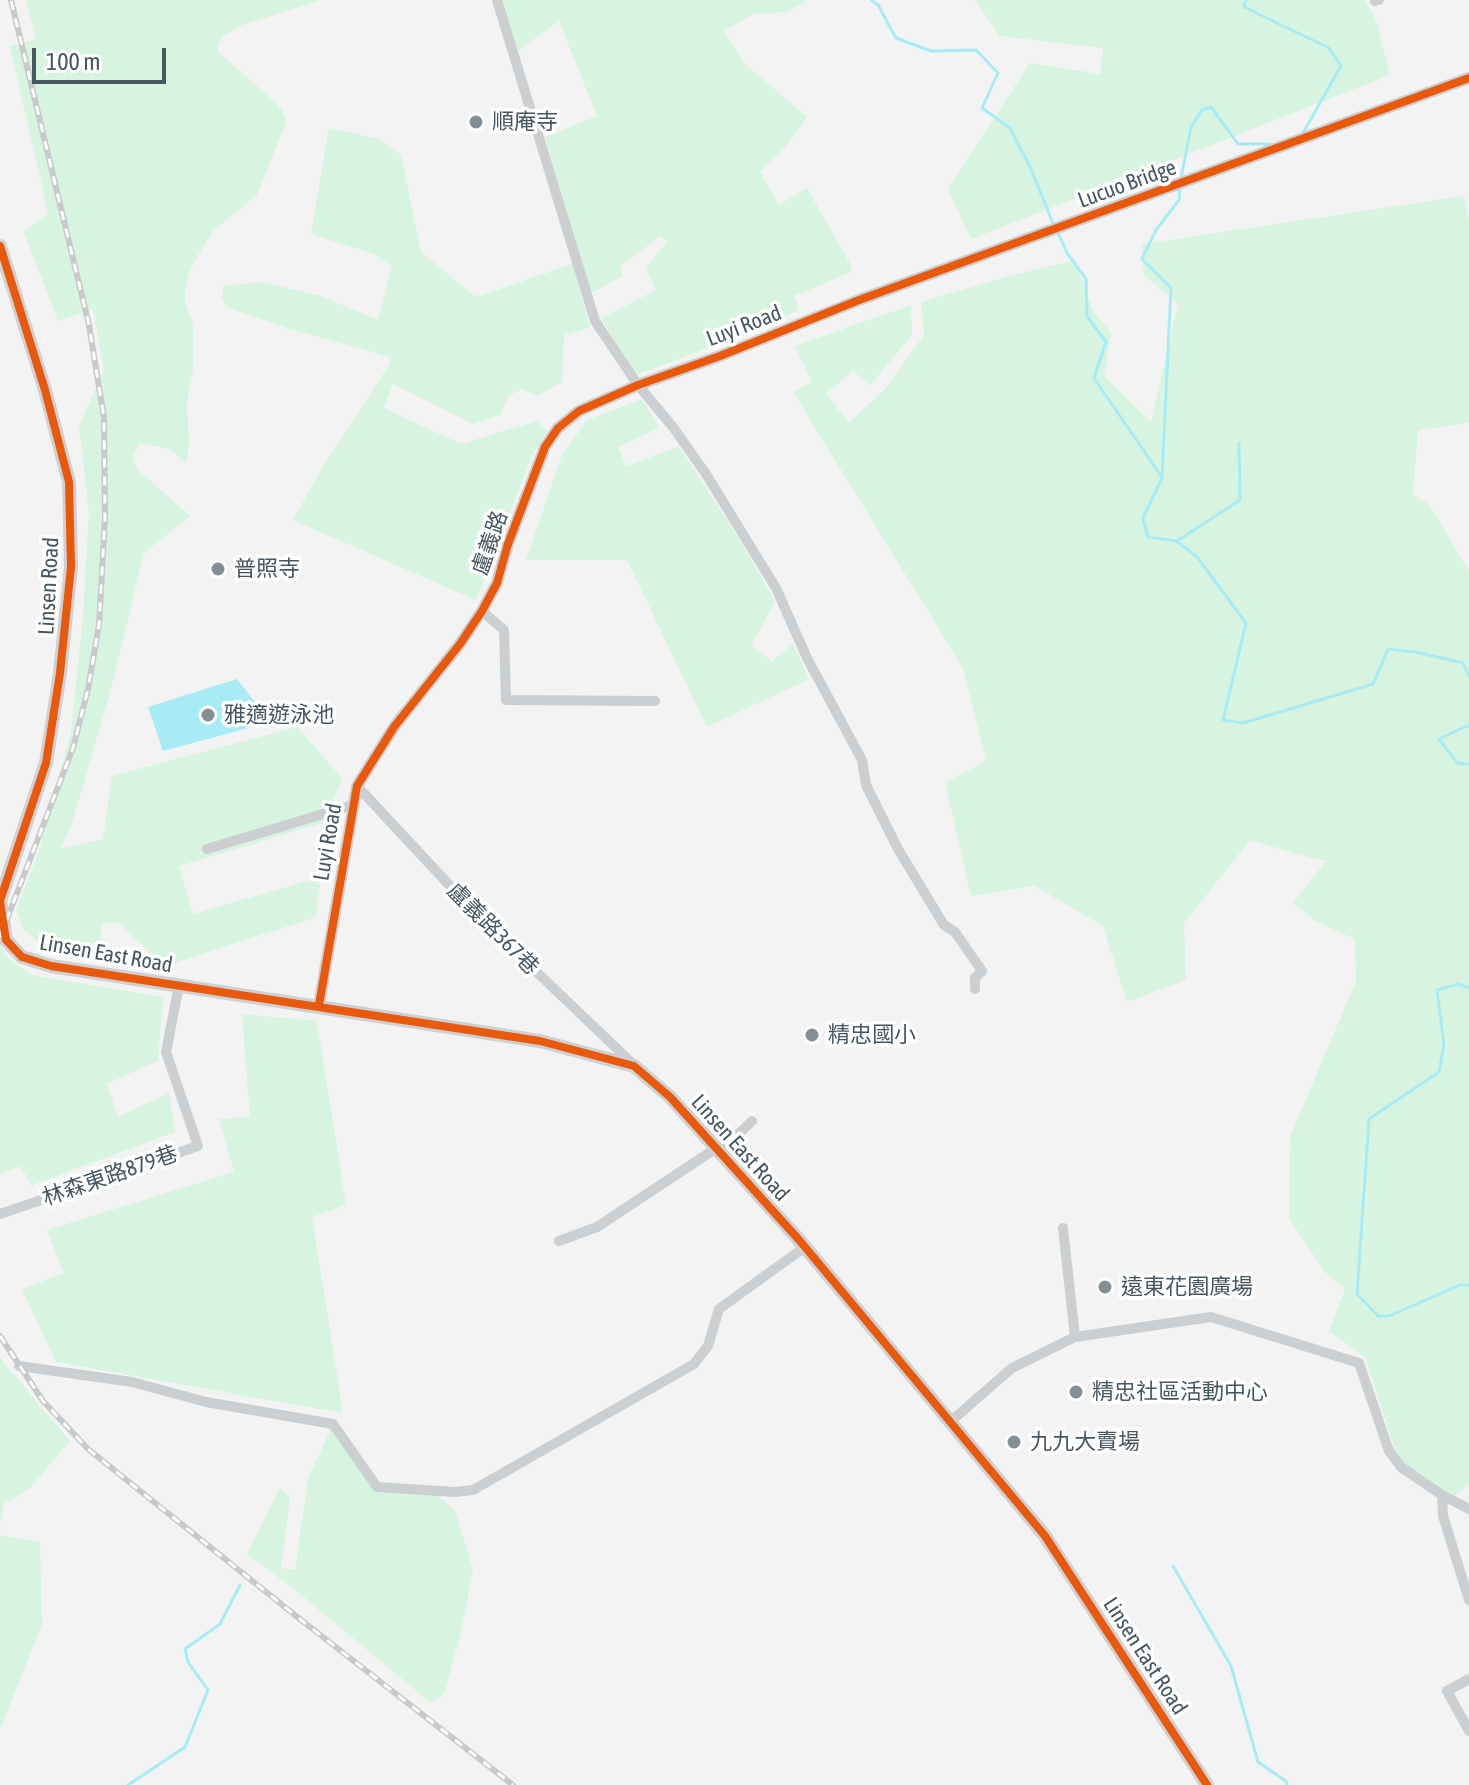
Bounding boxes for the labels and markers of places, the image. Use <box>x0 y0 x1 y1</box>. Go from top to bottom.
place label: 順庵寺 <box>492 109 558 135</box>
marker: 順庵寺 <box>467 113 485 131</box>
place label: 普照寺 <box>234 556 300 582</box>
marker: 普照寺 <box>209 560 227 578</box>
place label: 雅適遊泳池 <box>224 702 334 728</box>
marker: 雅適遊泳池 <box>199 706 217 724</box>
place label: 精忠國小 <box>828 1022 916 1048</box>
marker: 精忠國小 <box>803 1026 821 1044</box>
place label: 遠東花園廣場 <box>1121 1274 1253 1300</box>
marker: 遠東花園廣場 <box>1096 1278 1114 1296</box>
place label: 精忠社區活動中心 <box>1092 1379 1268 1405</box>
marker: 精忠社區活動中心 <box>1067 1383 1085 1401</box>
place label: 九九大賣場 <box>1030 1429 1140 1455</box>
marker: 九九大賣場 <box>1005 1433 1023 1451</box>

